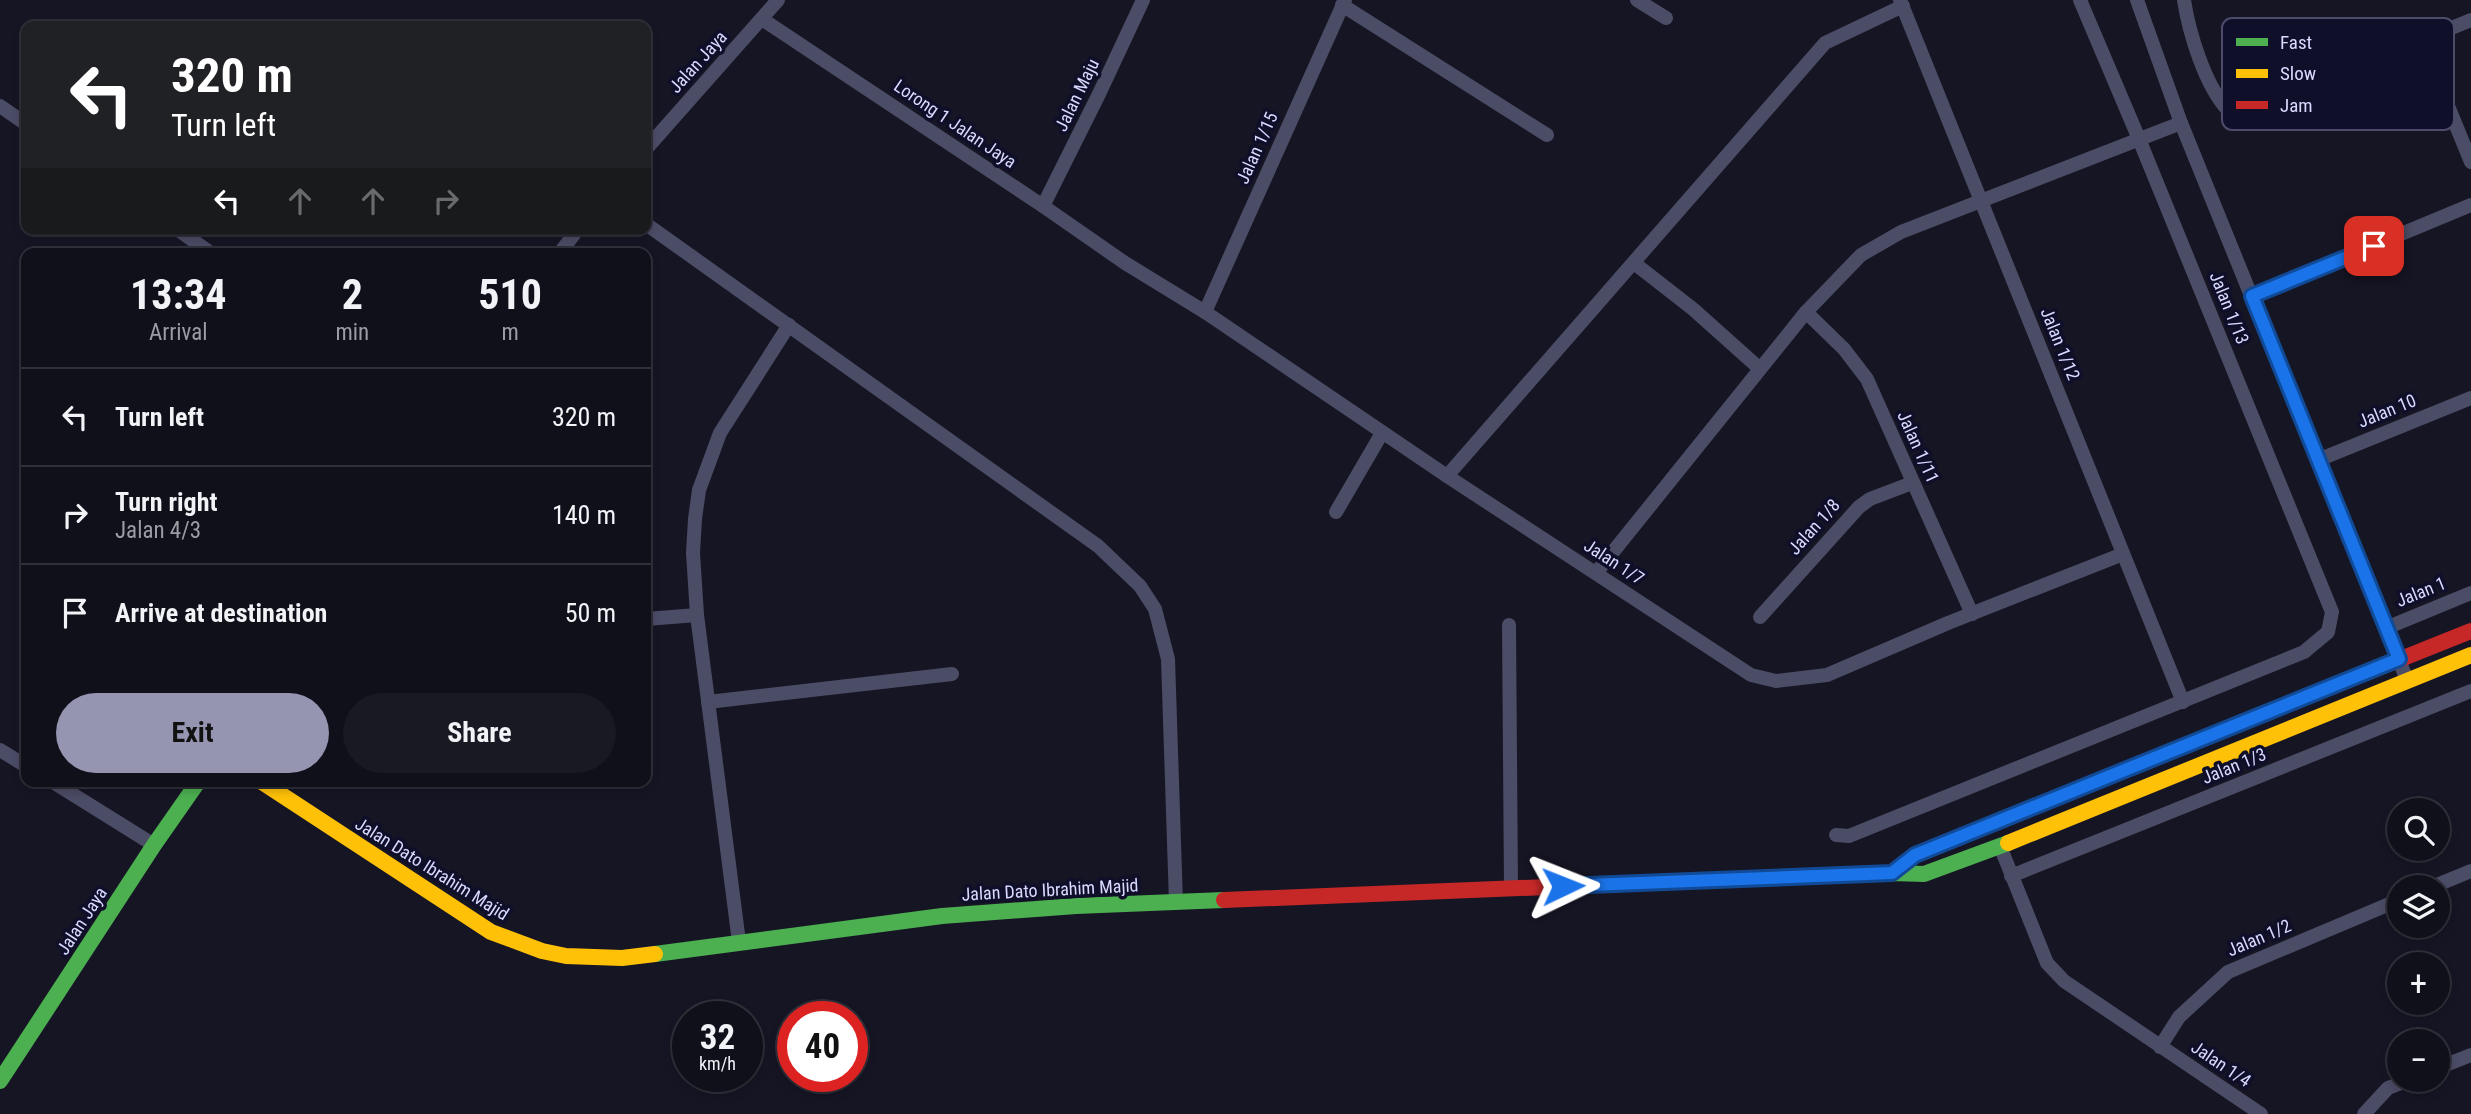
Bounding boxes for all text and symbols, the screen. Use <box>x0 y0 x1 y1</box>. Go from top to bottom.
legend <box>2222 18 2454 130</box>
street label: Jalan Jaya <box>664 26 731 97</box>
text: Fast <box>2280 31 2312 54</box>
text: 320 m <box>171 47 293 104</box>
icon: left <box>56 49 147 140</box>
street label: Jalan Maju <box>1050 55 1103 134</box>
text: Slow <box>2280 62 2316 85</box>
street label: Lorong 1 Jalan Jaya <box>890 75 1020 172</box>
text: Jam <box>2280 94 2313 117</box>
text: Turn left <box>171 106 276 144</box>
street label: Jalan 1/15 <box>1231 109 1282 187</box>
icon: left <box>208 182 246 220</box>
icon: ahead <box>281 182 319 220</box>
icon: ahead <box>354 182 392 220</box>
icon: right <box>427 182 465 220</box>
pin <box>2344 216 2404 276</box>
icon: arrive <box>2355 227 2393 265</box>
street label: Jalan 1/13 <box>2205 269 2253 347</box>
text: 13:34 <box>130 270 226 319</box>
text: 2 <box>342 270 363 319</box>
text: 510 <box>478 270 542 319</box>
street label: Jalan 1/12 <box>2036 305 2085 383</box>
text: Arrival <box>149 319 207 346</box>
text: min <box>335 319 369 346</box>
text: m <box>501 319 519 346</box>
street label: Jalan 10 <box>2355 389 2419 432</box>
icon: left <box>56 398 94 436</box>
text: Turn left <box>115 402 204 432</box>
text: 320 m <box>552 402 616 432</box>
street label: Jalan 1/11 <box>1893 408 1944 486</box>
text: Turn right <box>115 487 217 517</box>
street label: Jalan 1/8 <box>1783 495 1844 559</box>
icon: right <box>56 496 94 534</box>
text: 140 m <box>552 500 616 530</box>
text: Jalan 4/3 <box>115 517 201 544</box>
street label: Jalan 1/7 <box>1580 534 1648 589</box>
street label: Jalan 1 <box>2393 572 2449 611</box>
icon: arrive <box>56 594 94 632</box>
text: Arrive at destination <box>115 598 327 628</box>
text: 50 m <box>565 598 616 628</box>
button: Exit <box>56 693 329 773</box>
button: Share <box>343 693 616 773</box>
street label: Jalan 1/3 <box>2199 743 2269 788</box>
map controls <box>2387 798 2450 1092</box>
button: search <box>2387 798 2450 861</box>
street label: Jalan Dato Ibrahim Majid <box>352 813 513 924</box>
position arrow <box>1526 849 1600 923</box>
street label: Jalan Dato Ibrahim Majid <box>961 874 1139 905</box>
button: layers <box>2387 875 2450 938</box>
street label: Jalan Jaya <box>52 883 111 958</box>
street label: Jalan 1/2 <box>2224 915 2294 960</box>
button: + <box>2387 952 2450 1015</box>
speed limit sign: 40 <box>777 1001 868 1092</box>
text: 32 <box>700 1017 735 1058</box>
button: − <box>2387 1029 2450 1092</box>
street label: Jalan 1/4 <box>2187 1036 2255 1091</box>
text: km/h <box>699 1053 736 1074</box>

